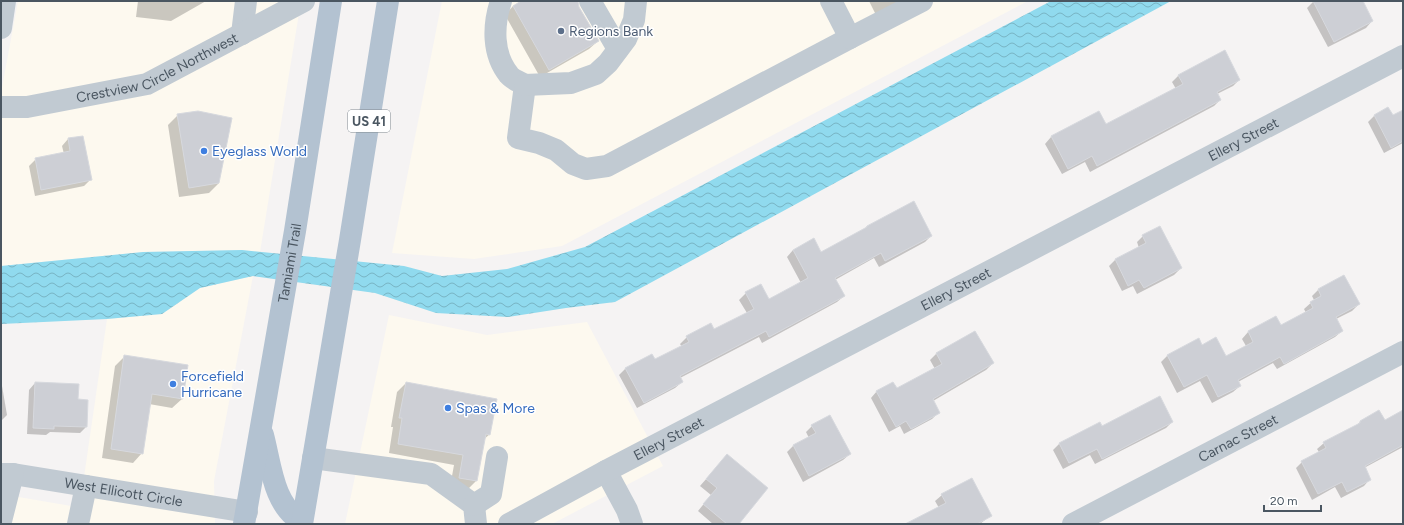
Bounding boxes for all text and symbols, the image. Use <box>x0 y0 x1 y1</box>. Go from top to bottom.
place label: Regions Bank <box>569 23 653 40</box>
marker: Regions Bank <box>556 26 566 36</box>
street label: Crestview Circle Northwest <box>75 29 241 106</box>
road number: US 41 <box>348 110 390 132</box>
street label: Ellery Street <box>1205 114 1282 165</box>
place label: Eyeglass World <box>212 143 307 160</box>
marker: Eyeglass World <box>199 146 209 156</box>
street label: Tamiami Trail <box>275 222 305 304</box>
street label: Ellery Street <box>918 264 994 315</box>
place label: Forcefield Hurricane <box>181 368 244 401</box>
marker: Forcefield Hurricane <box>168 379 178 389</box>
place label: Spas & More <box>456 400 535 417</box>
marker: Spas & More <box>443 403 453 413</box>
street label: Carnac Street <box>1196 411 1281 466</box>
street label: Ellery Street <box>631 414 707 464</box>
street label: West Ellicott Circle <box>63 474 184 510</box>
scale bar <box>1264 487 1321 513</box>
text: 20 m <box>1270 494 1298 508</box>

